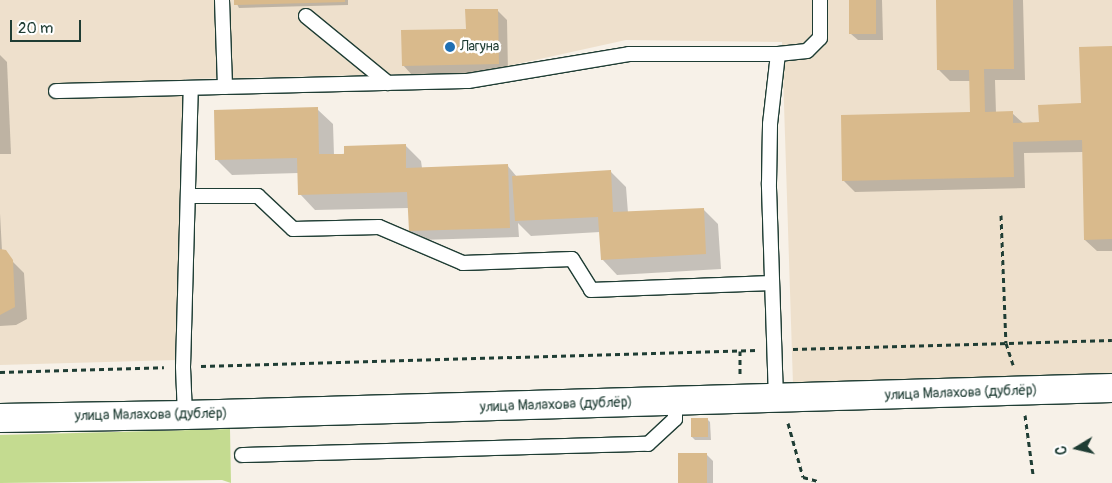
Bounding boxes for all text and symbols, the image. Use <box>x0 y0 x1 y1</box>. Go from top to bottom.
scale bar <box>12 10 84 42</box>
text: 20 m <box>18 19 53 38</box>
place label: Лагуна <box>460 39 499 55</box>
marker: Лагуна <box>444 41 456 53</box>
street label: улица Малахова (дублёр) <box>884 382 1038 404</box>
street label: улица Малахова (дублёр) <box>479 394 633 416</box>
street label: улица Малахова (дублёр) <box>75 405 227 425</box>
north arrow <box>1052 423 1102 473</box>
text: С <box>1053 445 1071 456</box>

